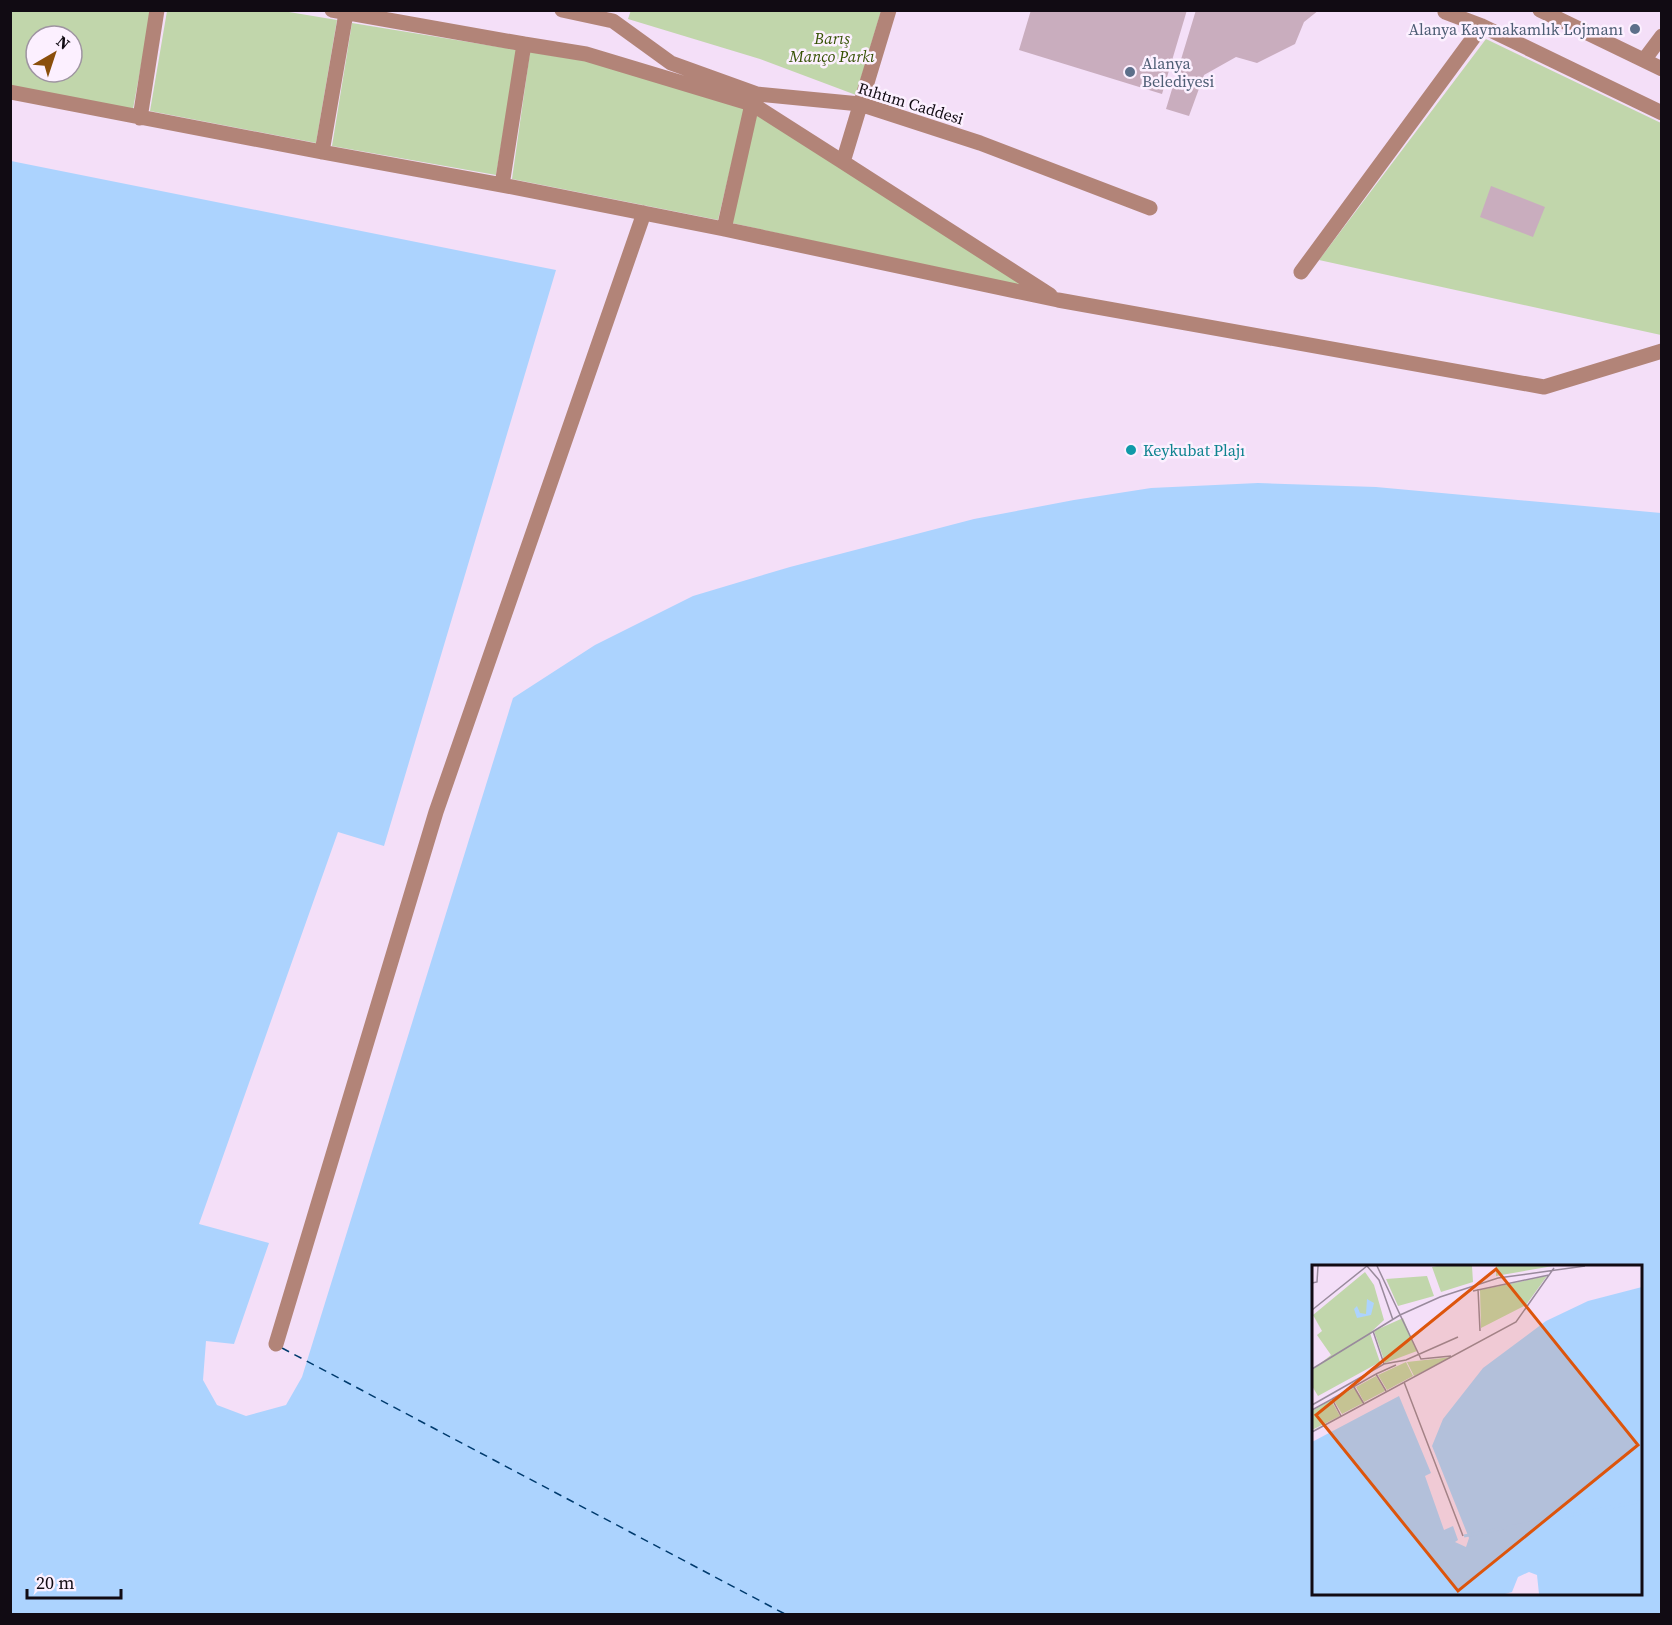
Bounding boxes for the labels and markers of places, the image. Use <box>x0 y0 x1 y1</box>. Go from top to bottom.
place label: Alanya Kaymakamlık Lojmanı <box>1408 18 1623 40</box>
marker: Alanya Kaymakamlık Lojmanı <box>1628 22 1642 36</box>
place label: Alanya Belediyesi <box>1142 52 1215 92</box>
marker: Alanya Belediyesi <box>1123 65 1137 79</box>
place label: Keykubat Plajı <box>1143 439 1245 461</box>
marker: Keykubat Plajı <box>1124 443 1138 457</box>

